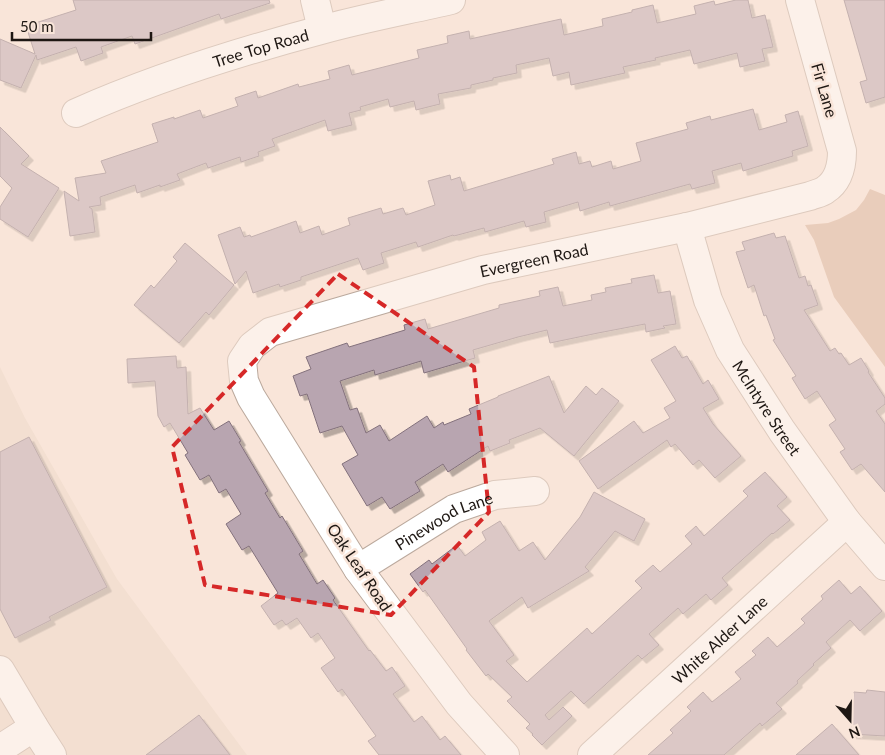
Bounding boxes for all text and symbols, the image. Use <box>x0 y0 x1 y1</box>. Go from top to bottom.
scale bar <box>12 10 151 42</box>
text: 50 m <box>20 17 54 35</box>
street label: Tree Top Road <box>210 24 310 70</box>
street label: Fir Lane <box>808 60 842 120</box>
street label: Evergreen Road <box>478 239 590 280</box>
street label: McIntyre Street <box>729 356 806 459</box>
street label: Pinewood Lane <box>391 487 495 553</box>
street label: Oak Leaf Road <box>324 520 396 614</box>
street label: White Alder Lane <box>667 591 770 687</box>
north arrow <box>825 695 875 745</box>
text: N <box>847 723 863 743</box>

